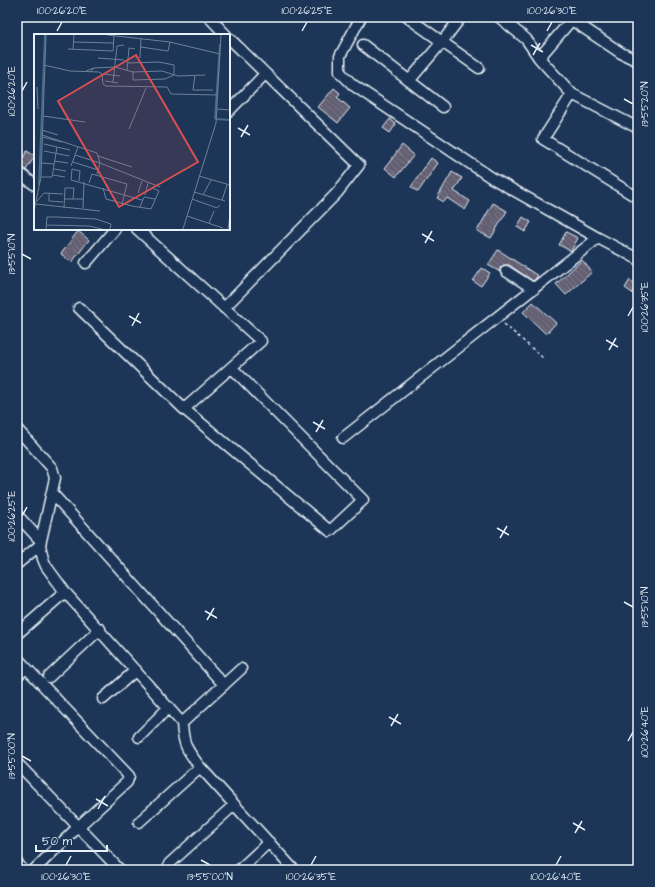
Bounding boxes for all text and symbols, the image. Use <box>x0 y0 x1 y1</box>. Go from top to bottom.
text: 100°26'20"E <box>37 4 87 18</box>
text: 100°26'25"E <box>282 4 332 18</box>
text: 100°26'30"E <box>527 4 577 18</box>
inset map <box>34 34 230 230</box>
text: 100°26'20"E <box>5 66 19 116</box>
text: 13°55'20"N <box>638 81 652 127</box>
text: 13°55'10"N <box>5 234 19 274</box>
text: 100°26'35"E <box>638 282 652 332</box>
text: 100°26'25"E <box>5 491 19 541</box>
text: 13°55'10"N <box>638 587 652 627</box>
text: 100°26'40"E <box>638 706 652 758</box>
text: 13°55'00"N <box>5 733 19 779</box>
scale bar <box>36 827 107 853</box>
text: 50 m <box>42 833 73 850</box>
text: 100°26'30"E <box>41 870 91 884</box>
text: 13°55'00"N <box>187 870 233 884</box>
text: 100°26'35"E <box>286 870 336 884</box>
text: 100°26'40"E <box>530 870 582 884</box>

